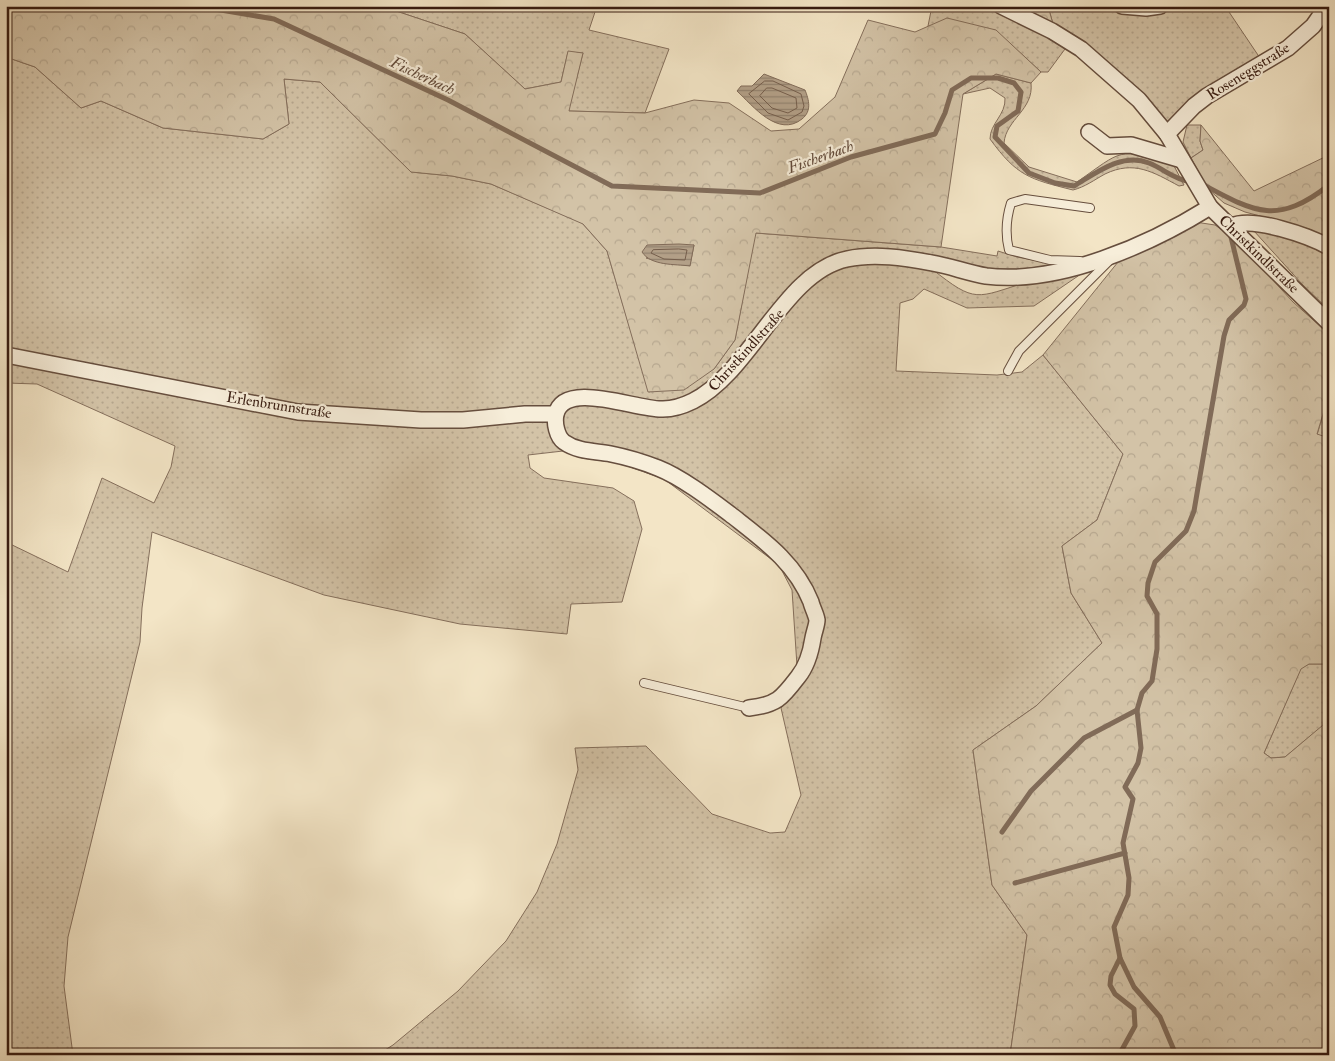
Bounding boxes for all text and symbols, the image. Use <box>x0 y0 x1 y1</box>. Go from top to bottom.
street label: Roseneggstraße <box>1203 38 1293 104</box>
water label: Fischerbach <box>386 52 458 100</box>
water label: Fischerbach <box>784 136 856 178</box>
street label: Christkindlstraße <box>1214 211 1303 298</box>
street label: Christkindlstraße <box>704 305 788 396</box>
street label: Erlenbrunnstraße <box>225 388 333 423</box>

